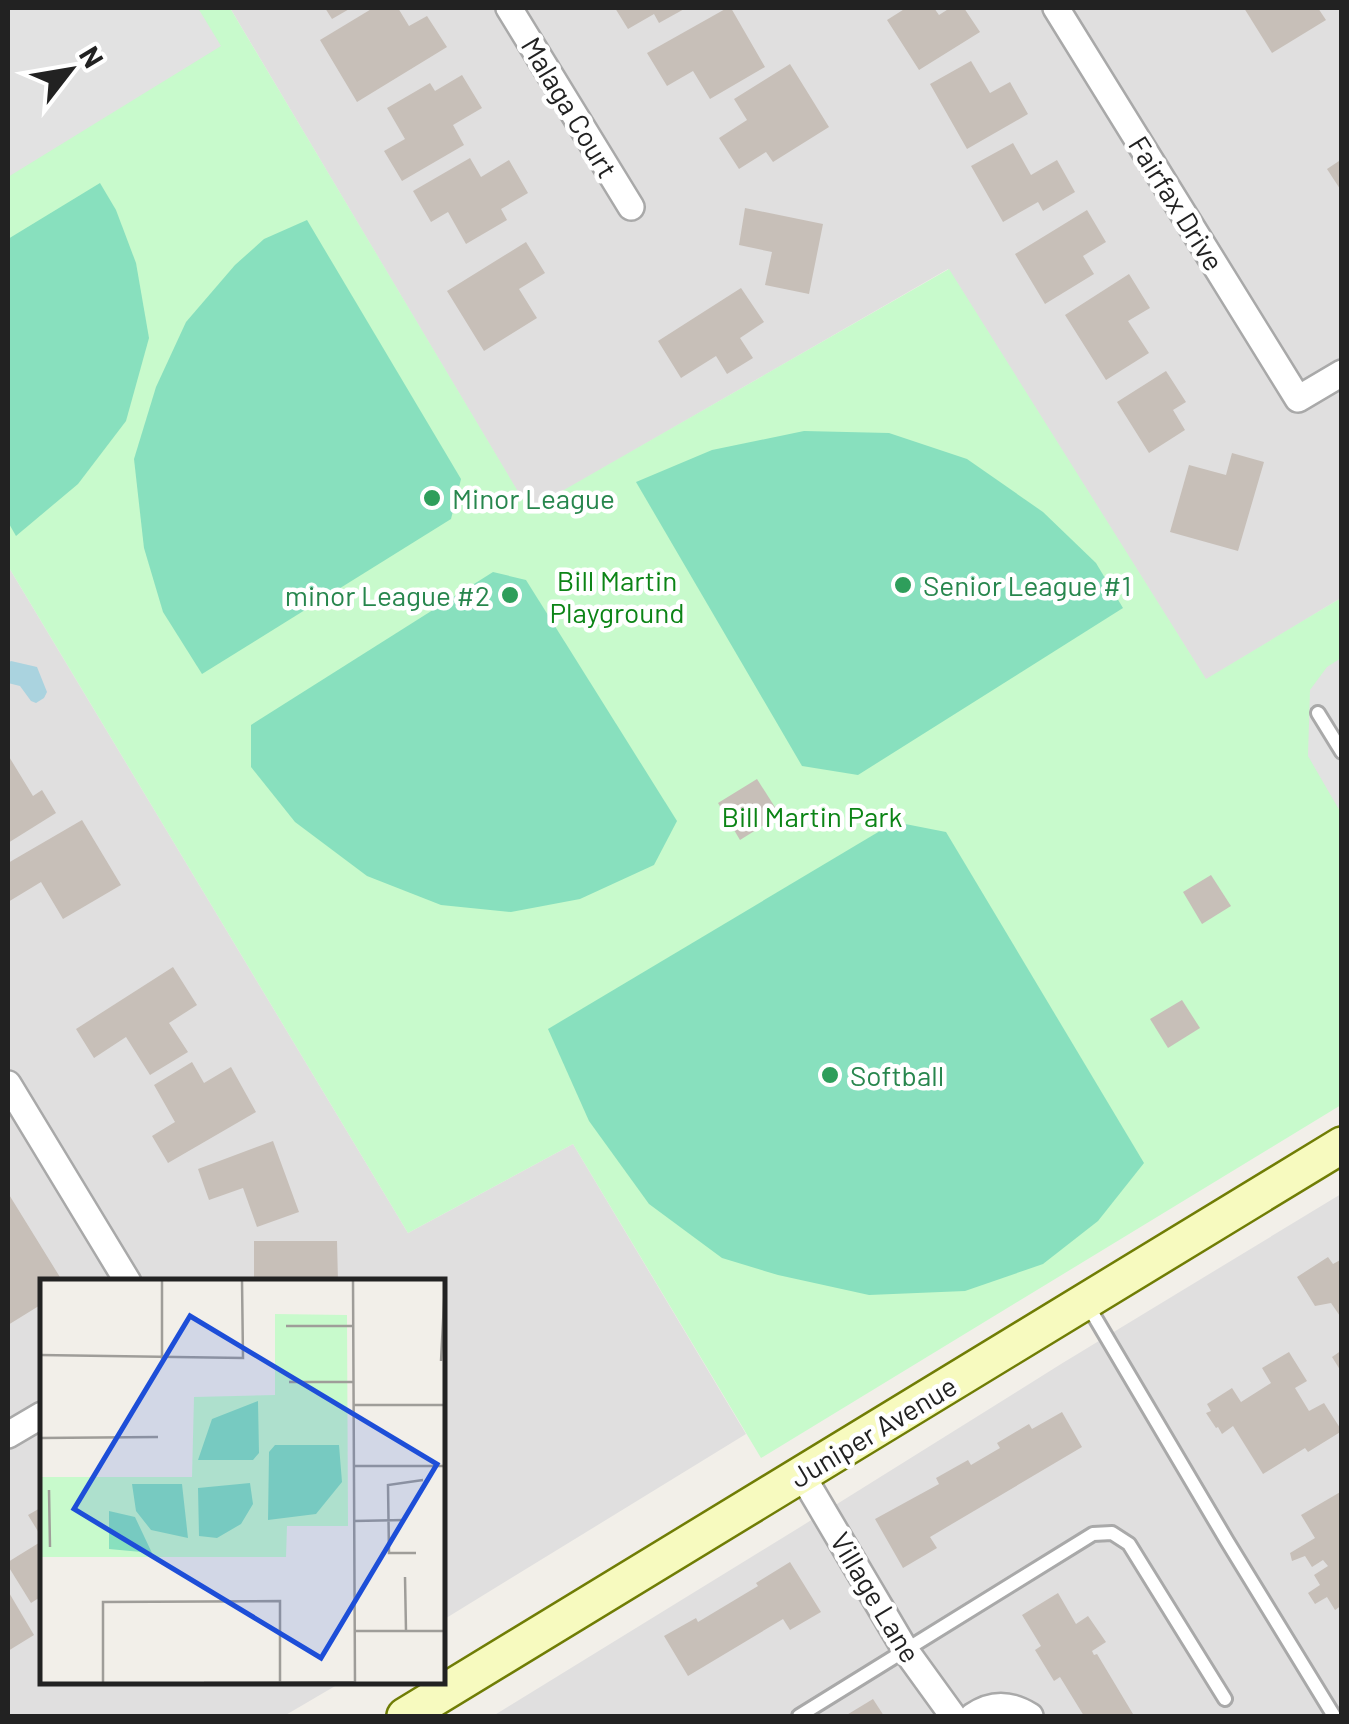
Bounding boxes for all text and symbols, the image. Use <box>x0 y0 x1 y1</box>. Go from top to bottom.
north arrow <box>20 20 120 120</box>
street label: Malaga Court <box>515 31 625 183</box>
text: N <box>73 40 112 73</box>
street label: Fairfax Drive <box>1122 129 1232 277</box>
place label: Minor League <box>452 481 615 515</box>
marker: Minor League <box>421 487 443 509</box>
park label: Bill Martin Playground <box>550 563 684 629</box>
place label: Senior League #1 <box>923 568 1131 602</box>
marker: Senior League #1 <box>892 574 914 596</box>
place label: minor League #2 <box>285 578 490 612</box>
marker: minor League #2 <box>499 584 521 606</box>
park label: Bill Martin Park <box>721 799 903 833</box>
place label: Softball <box>850 1058 944 1092</box>
marker: Softball <box>819 1064 841 1086</box>
inset map <box>40 1279 445 1684</box>
street label: Juniper Avenue <box>784 1368 962 1494</box>
street label: Village Lane <box>824 1526 928 1668</box>

